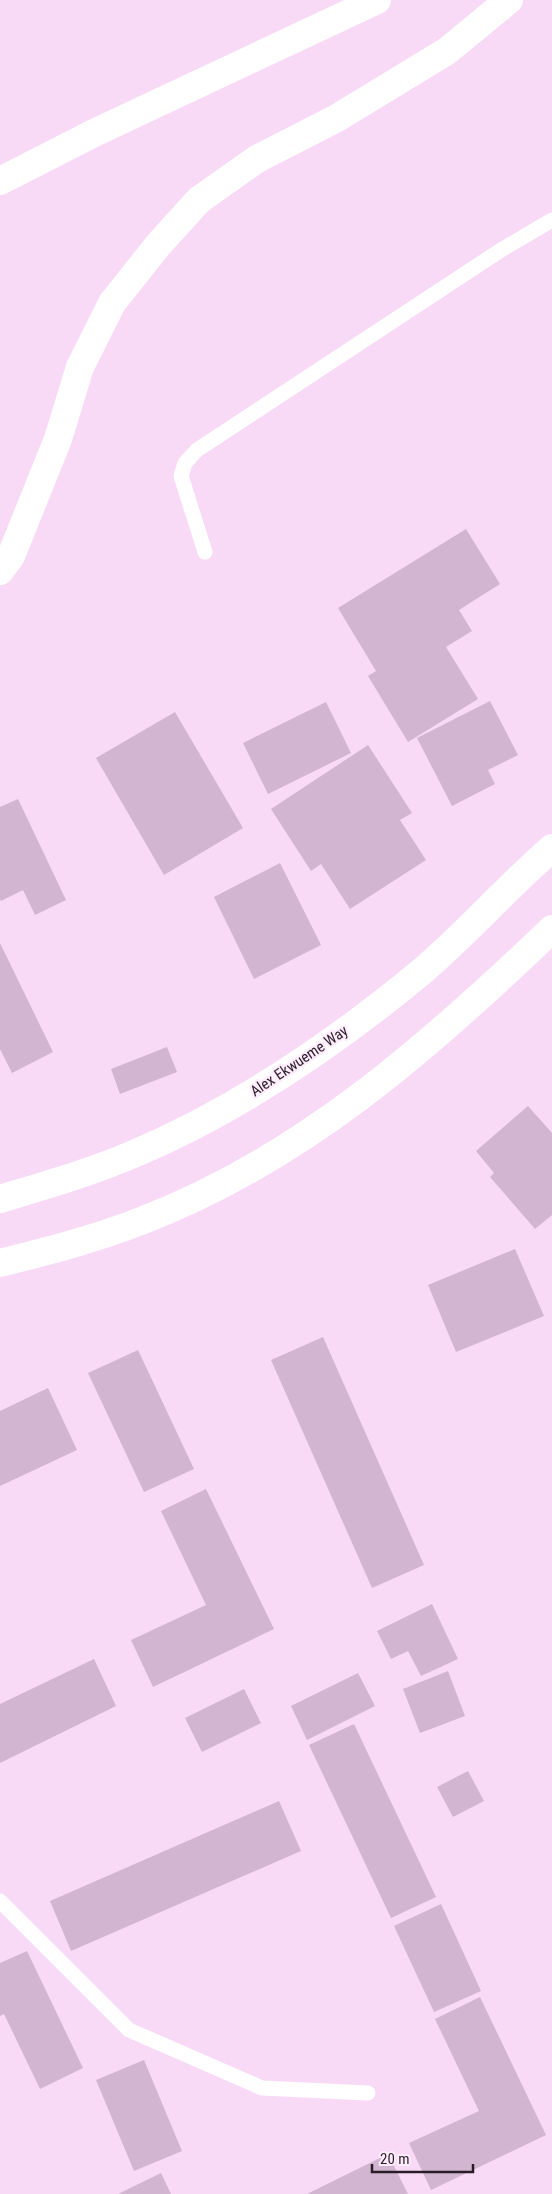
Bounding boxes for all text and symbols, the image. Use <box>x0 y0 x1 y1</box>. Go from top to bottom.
street label: Alex Ekwueme Way <box>247 1022 351 1100</box>
scale bar <box>372 2142 473 2174</box>
text: 20 m <box>380 2150 410 2168</box>

